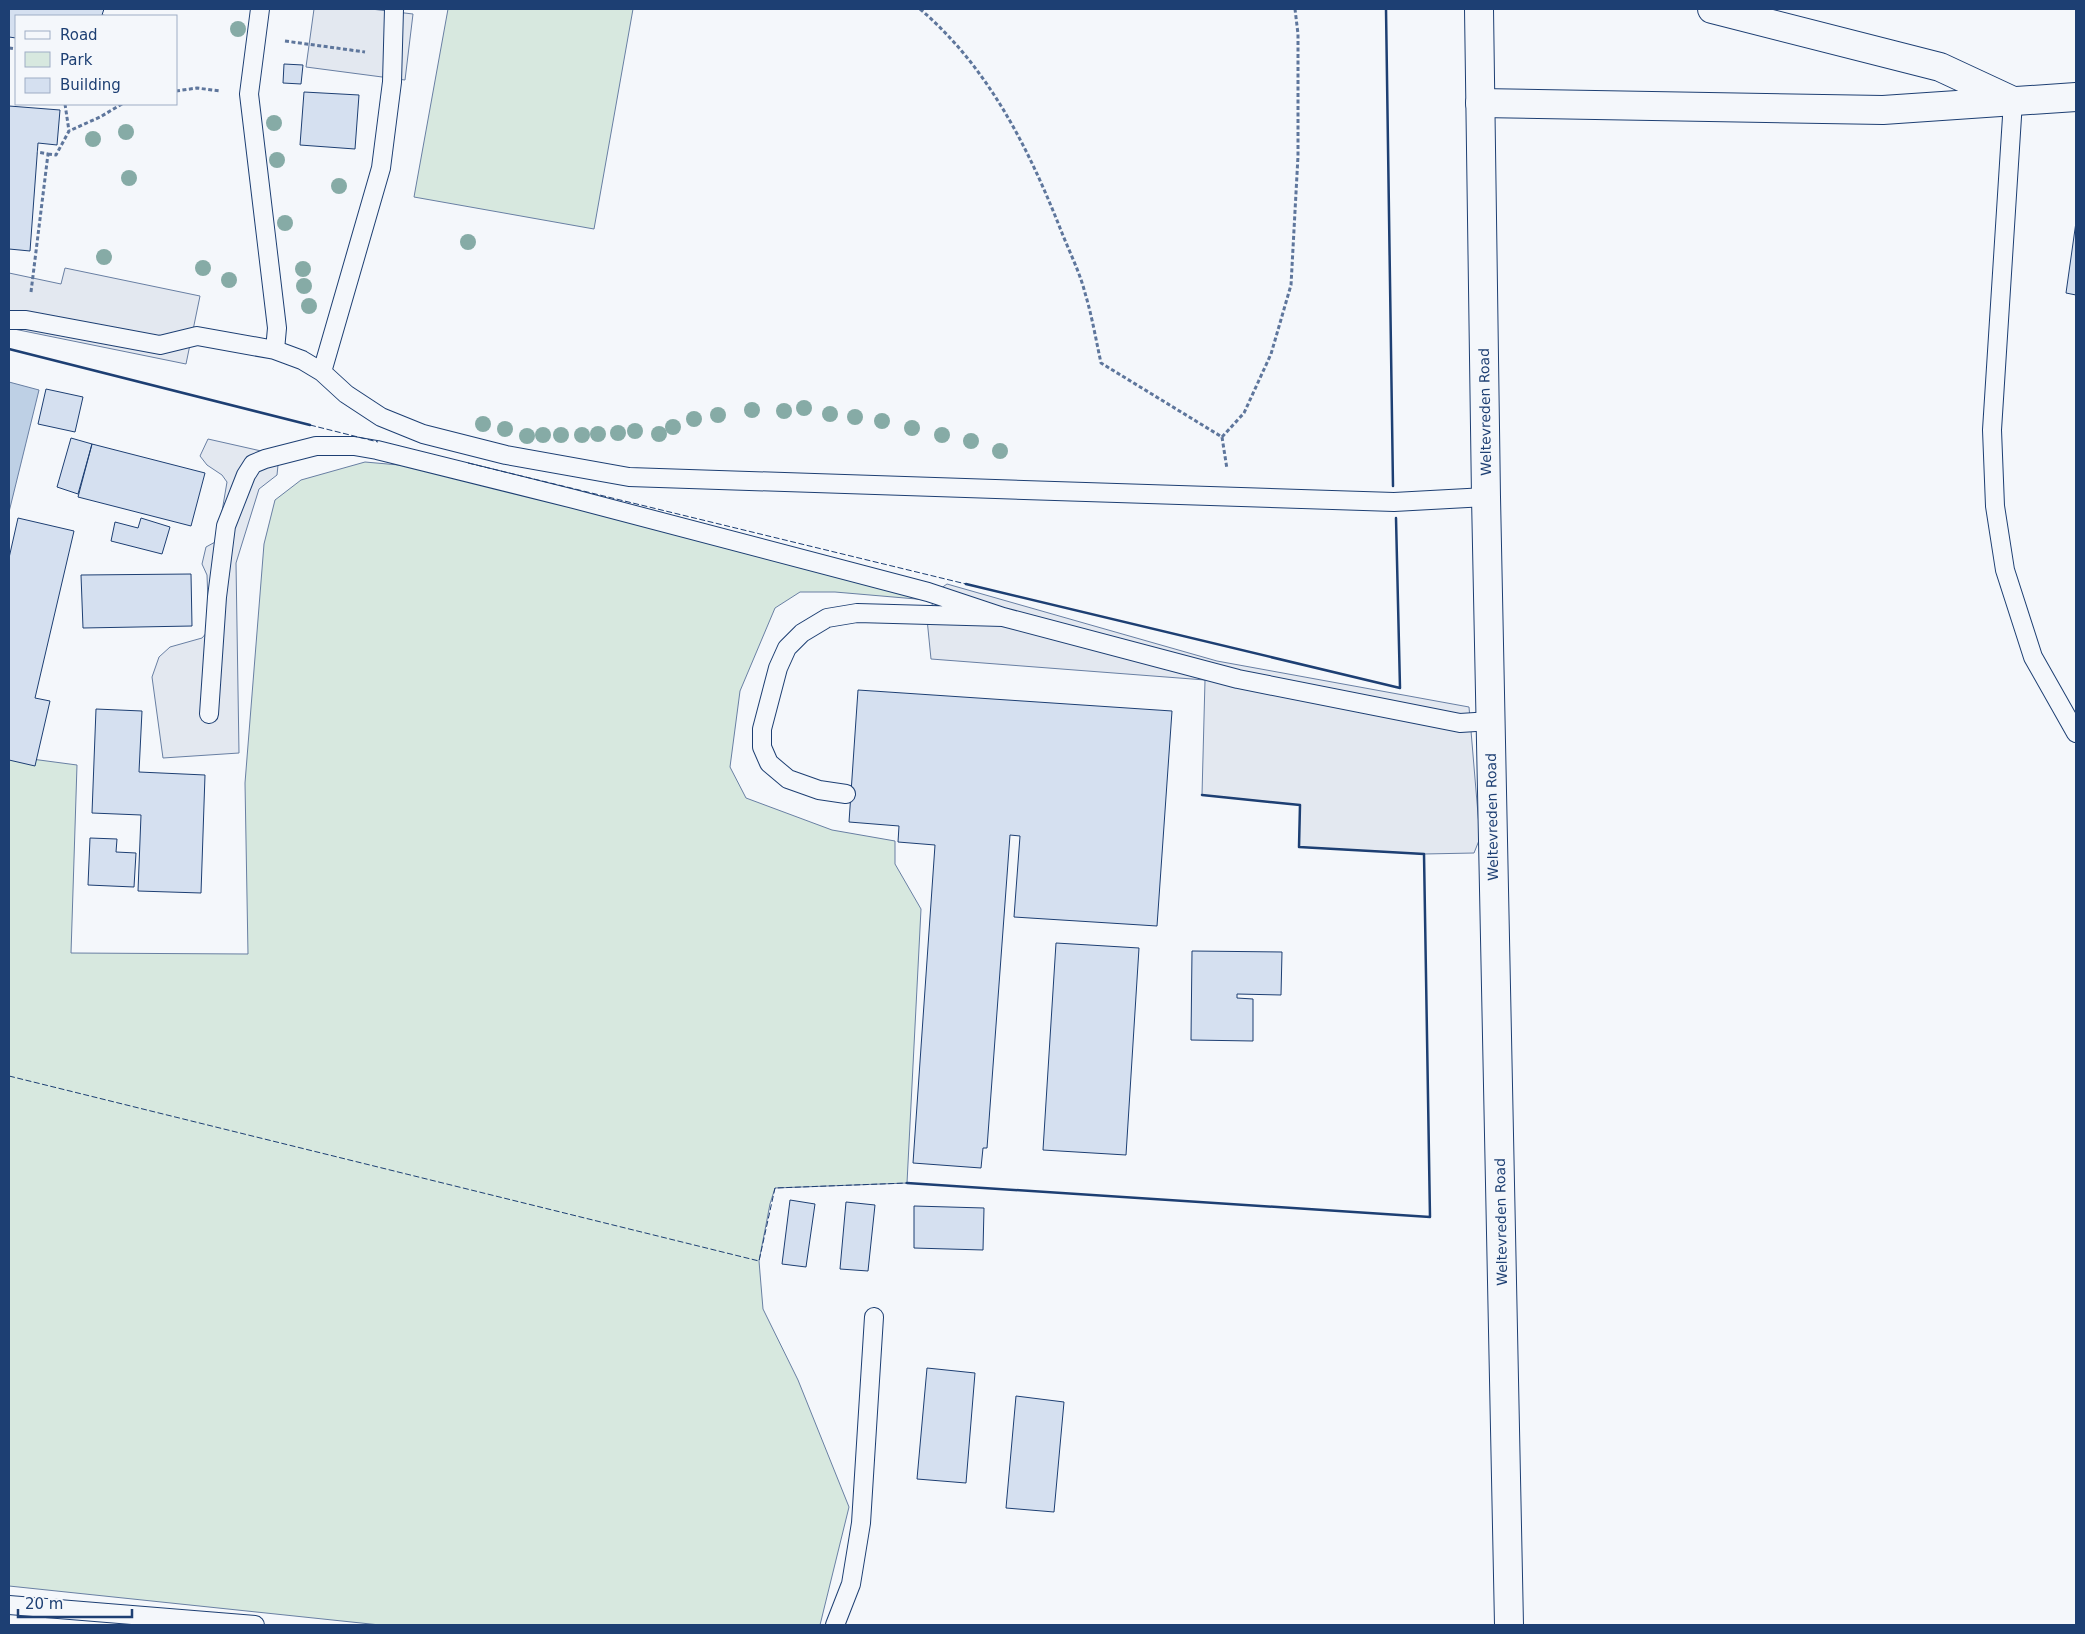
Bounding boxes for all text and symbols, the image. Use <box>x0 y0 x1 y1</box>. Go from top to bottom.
legend <box>15 15 178 105</box>
text: Road <box>60 26 98 44</box>
text: Park <box>60 51 93 69</box>
text: Building <box>60 76 121 94</box>
street label: Weltevreden Road <box>1476 348 1494 476</box>
street label: Weltevreden Road <box>1483 753 1501 881</box>
street label: Weltevreden Road <box>1492 1158 1510 1286</box>
scale bar <box>18 1586 131 1618</box>
text: 20 m <box>25 1595 63 1613</box>

